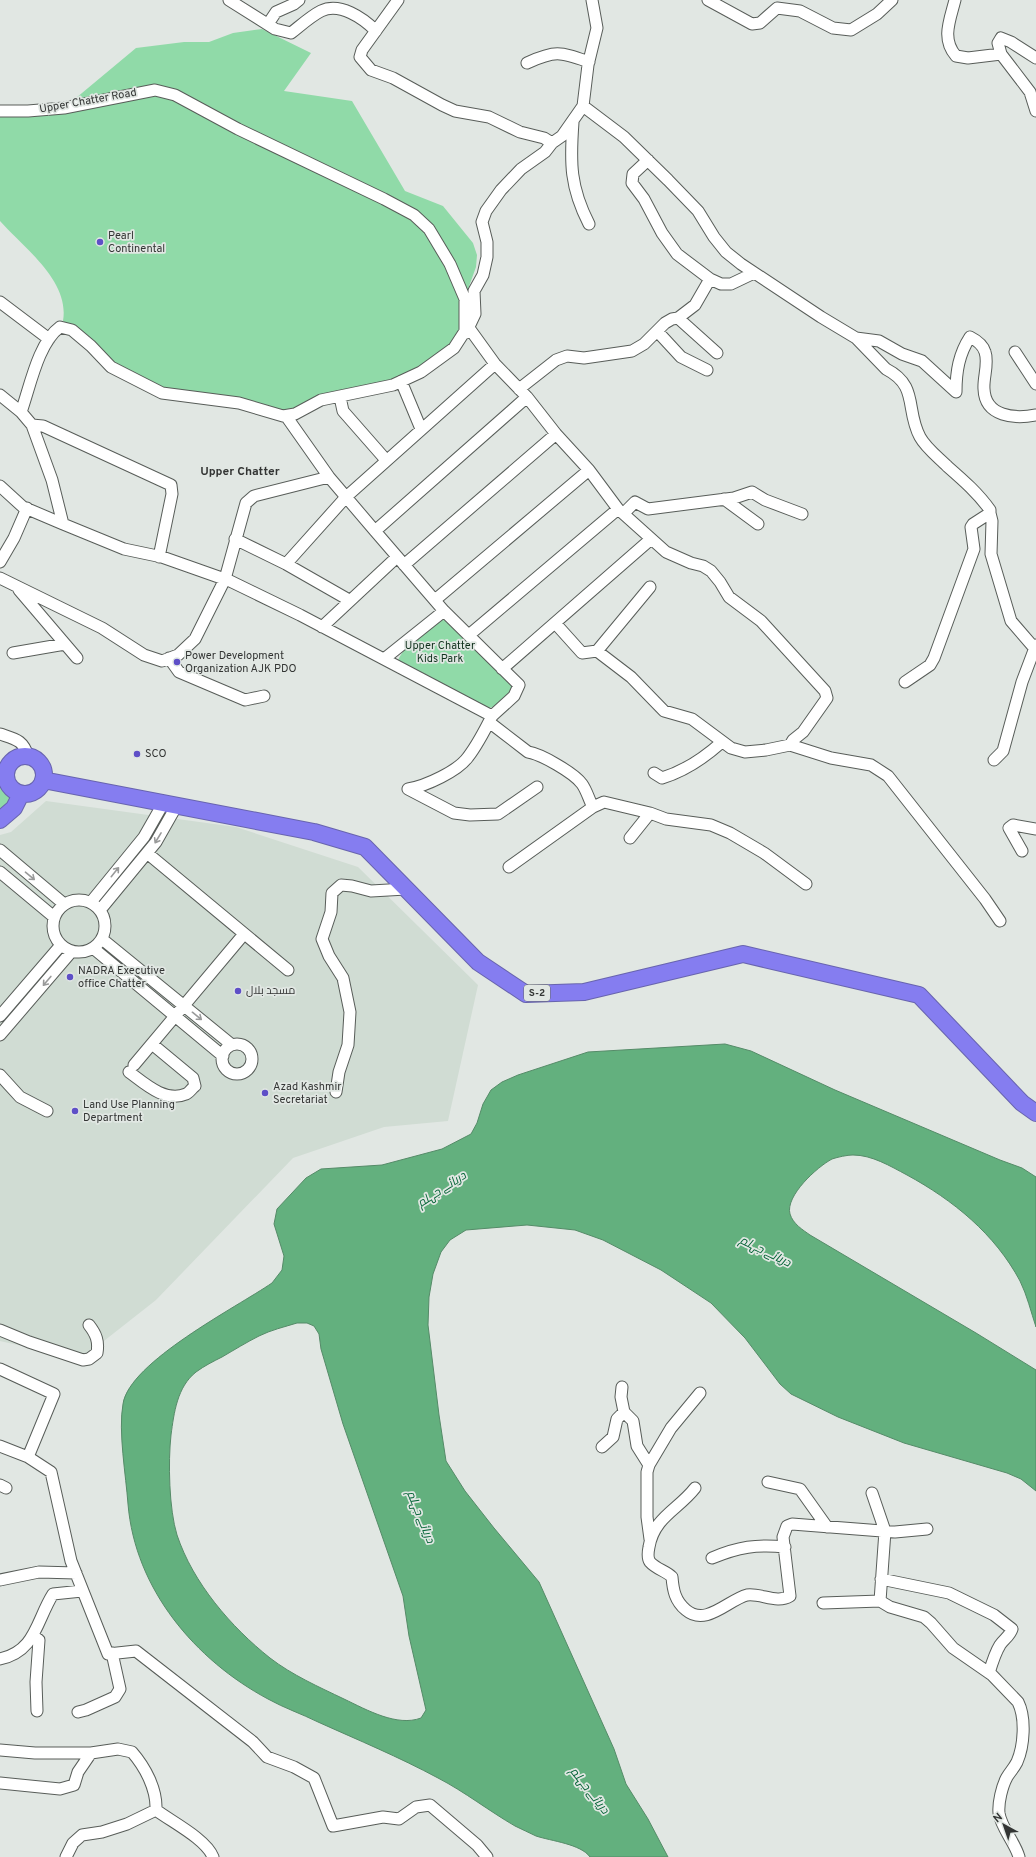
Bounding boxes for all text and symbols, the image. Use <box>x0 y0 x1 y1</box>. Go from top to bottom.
street label: Upper Chatter Road <box>38 86 138 116</box>
place label: Pearl Continental <box>108 229 165 256</box>
marker: Pearl Continental <box>95 237 105 247</box>
district label: Upper Chatter <box>200 464 280 480</box>
park label: Upper Chatter Kids Park <box>405 639 476 666</box>
place label: Power Development Organization AJK PDO <box>185 649 296 676</box>
marker: Power Development Organization AJK PDO <box>172 657 182 667</box>
place label: SCO <box>145 747 167 761</box>
marker: SCO <box>132 749 142 759</box>
one-way arrow <box>153 833 162 844</box>
one-way arrow <box>111 867 120 878</box>
one-way arrow <box>25 871 35 880</box>
place label: NADRA Executive office Chatter <box>78 964 165 991</box>
marker: NADRA Executive office Chatter <box>65 972 75 982</box>
one-way arrow <box>42 975 51 986</box>
place label: مسجد بلال <box>246 984 295 998</box>
road number: S-2 <box>524 985 550 1001</box>
marker: مسجد بلال <box>233 986 243 996</box>
one-way arrow <box>191 1012 202 1021</box>
place label: Azad Kashmir Secretariat <box>273 1080 342 1107</box>
marker: Azad Kashmir Secretariat <box>260 1088 270 1098</box>
place label: Land Use Planning Department <box>83 1098 175 1125</box>
marker: Land Use Planning Department <box>70 1106 80 1116</box>
water label: دریائے جہلم <box>414 1168 471 1212</box>
water label: دریائے جہلم <box>736 1232 794 1272</box>
water label: دریائے جہلم <box>402 1487 438 1547</box>
water label: دریائے جہلم <box>565 1763 613 1819</box>
north arrow <box>984 1805 1024 1845</box>
text: N <box>991 1810 1006 1826</box>

